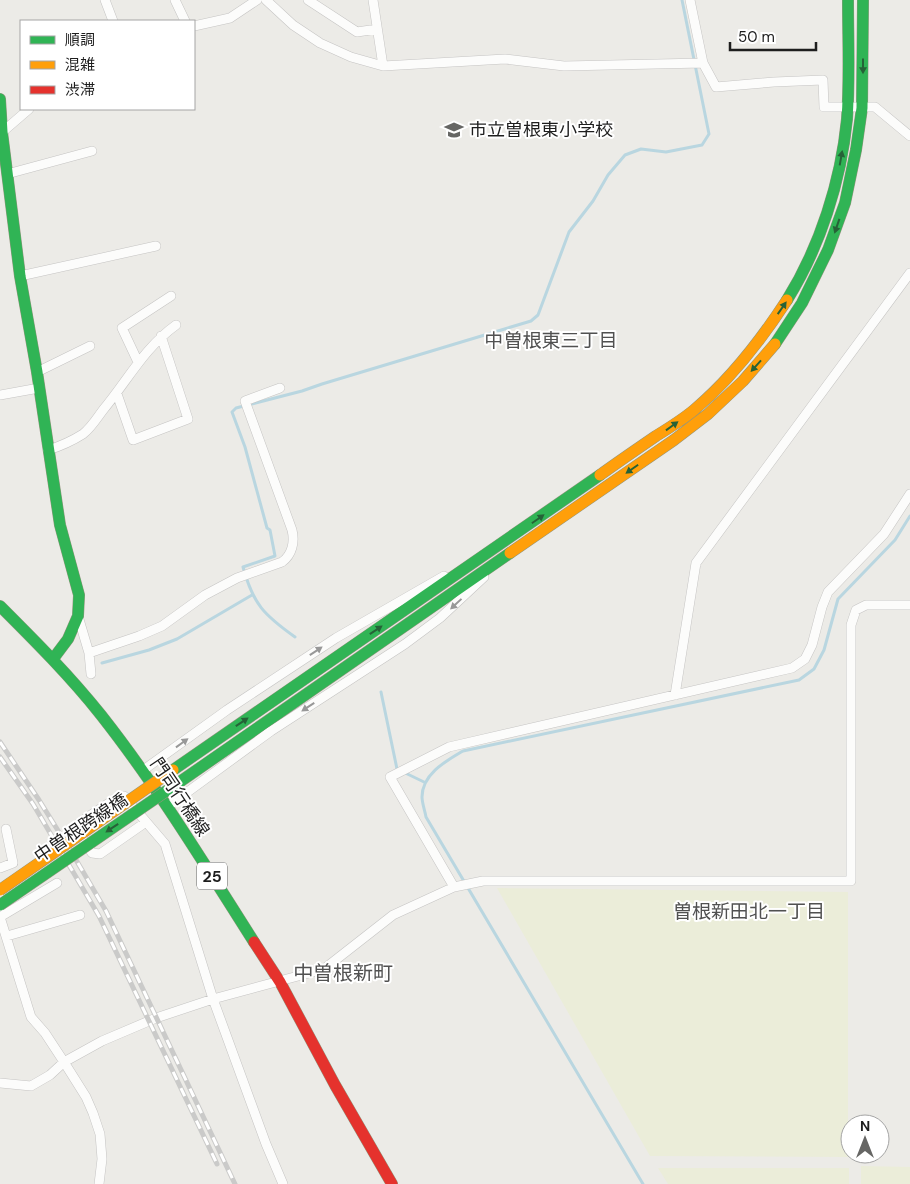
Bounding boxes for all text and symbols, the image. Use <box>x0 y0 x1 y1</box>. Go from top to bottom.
legend <box>20 20 195 110</box>
scale bar <box>730 20 816 52</box>
text: 50 m <box>738 27 775 47</box>
text: 順調 <box>65 30 95 50</box>
text: 混雑 <box>65 55 95 75</box>
one-way arrow <box>859 58 867 74</box>
text: 渋滞 <box>65 80 95 100</box>
place label: 市立曽根東小学校 <box>469 118 613 142</box>
school or university icon: 市立曽根東小学校 <box>443 119 465 141</box>
one-way arrow <box>837 149 845 165</box>
one-way arrow <box>833 218 840 233</box>
one-way arrow <box>777 301 787 315</box>
district label: 中曽根東三丁目 <box>484 328 618 353</box>
one-way arrow <box>751 359 762 372</box>
one-way arrow <box>665 421 679 431</box>
one-way arrow <box>625 464 639 474</box>
one-way arrow <box>532 514 545 524</box>
one-way arrow <box>450 598 462 610</box>
one-way arrow <box>369 626 383 635</box>
one-way arrow <box>309 646 323 656</box>
one-way arrow <box>302 702 315 712</box>
one-way arrow <box>235 717 249 727</box>
one-way arrow <box>175 738 189 748</box>
street label: 門司行橋線 <box>145 753 215 841</box>
street label: 中曽根跨線橋 <box>30 788 132 868</box>
one-way arrow <box>105 823 119 833</box>
road number: 25 <box>197 862 227 889</box>
district label: 曽根新田北一丁目 <box>673 899 825 924</box>
district label: 中曽根新町 <box>293 960 393 986</box>
north arrow <box>840 1114 890 1164</box>
text: N <box>860 1117 870 1135</box>

